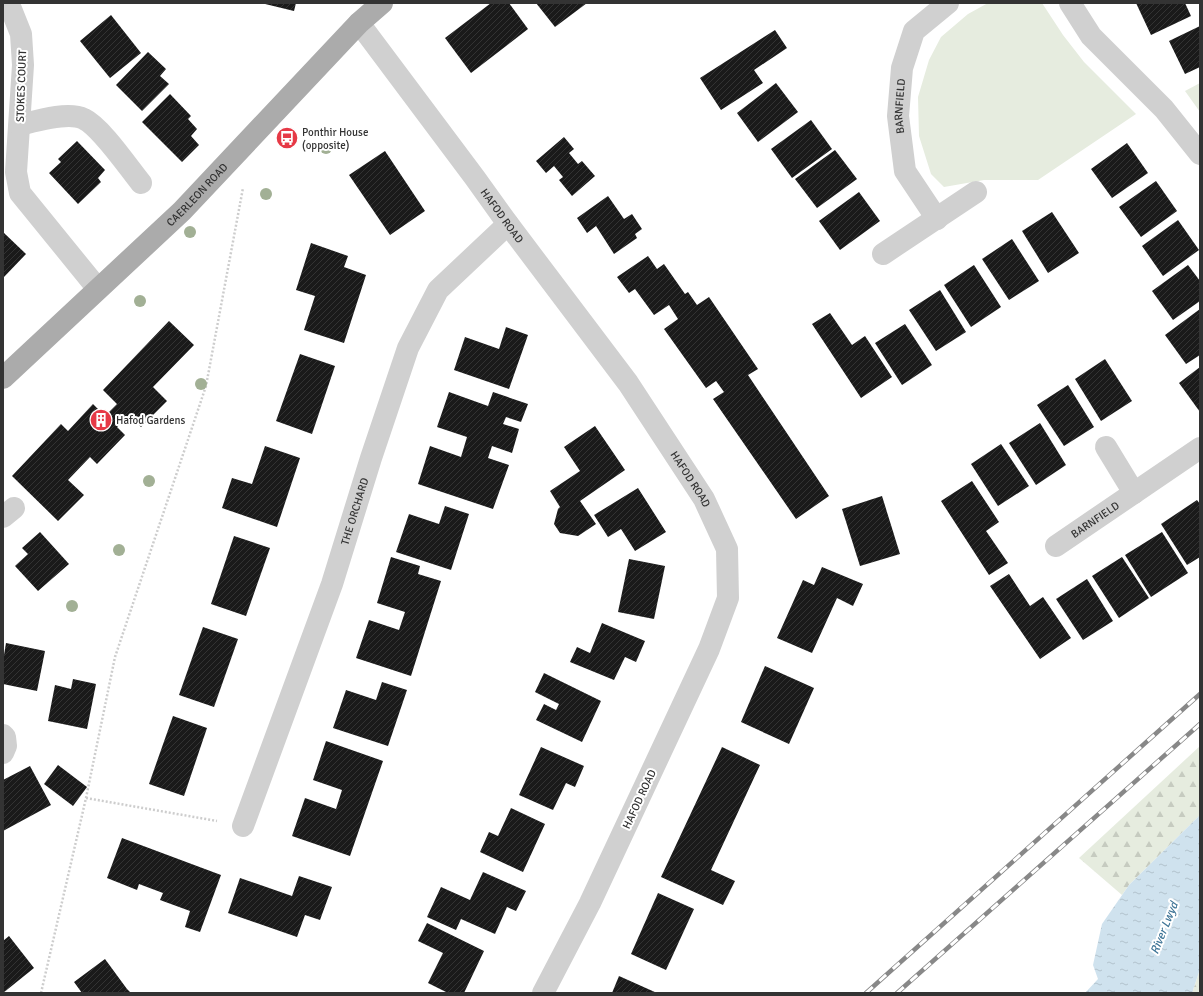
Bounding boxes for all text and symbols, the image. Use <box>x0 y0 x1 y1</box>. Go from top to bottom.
street label: STOKES COURT <box>14 49 29 122</box>
street label: BARNFIELD <box>892 78 908 134</box>
bus stop icon: Ponthir House (opposite) <box>274 125 300 151</box>
place label: Ponthir House (opposite) <box>302 126 368 152</box>
street label: CAERLEON ROAD <box>164 161 231 229</box>
street label: HAFOD ROAD <box>478 186 526 246</box>
building icon: Hafod Gardens <box>88 407 114 433</box>
place label: Hafod Gardens <box>116 414 185 427</box>
street label: HAFOD ROAD <box>667 449 713 509</box>
street label: THE ORCHARD <box>338 476 372 547</box>
street label: BARNFIELD <box>1069 499 1122 541</box>
street label: HAFOD ROAD <box>620 767 659 831</box>
water label: River Lwyd <box>1147 898 1182 957</box>

